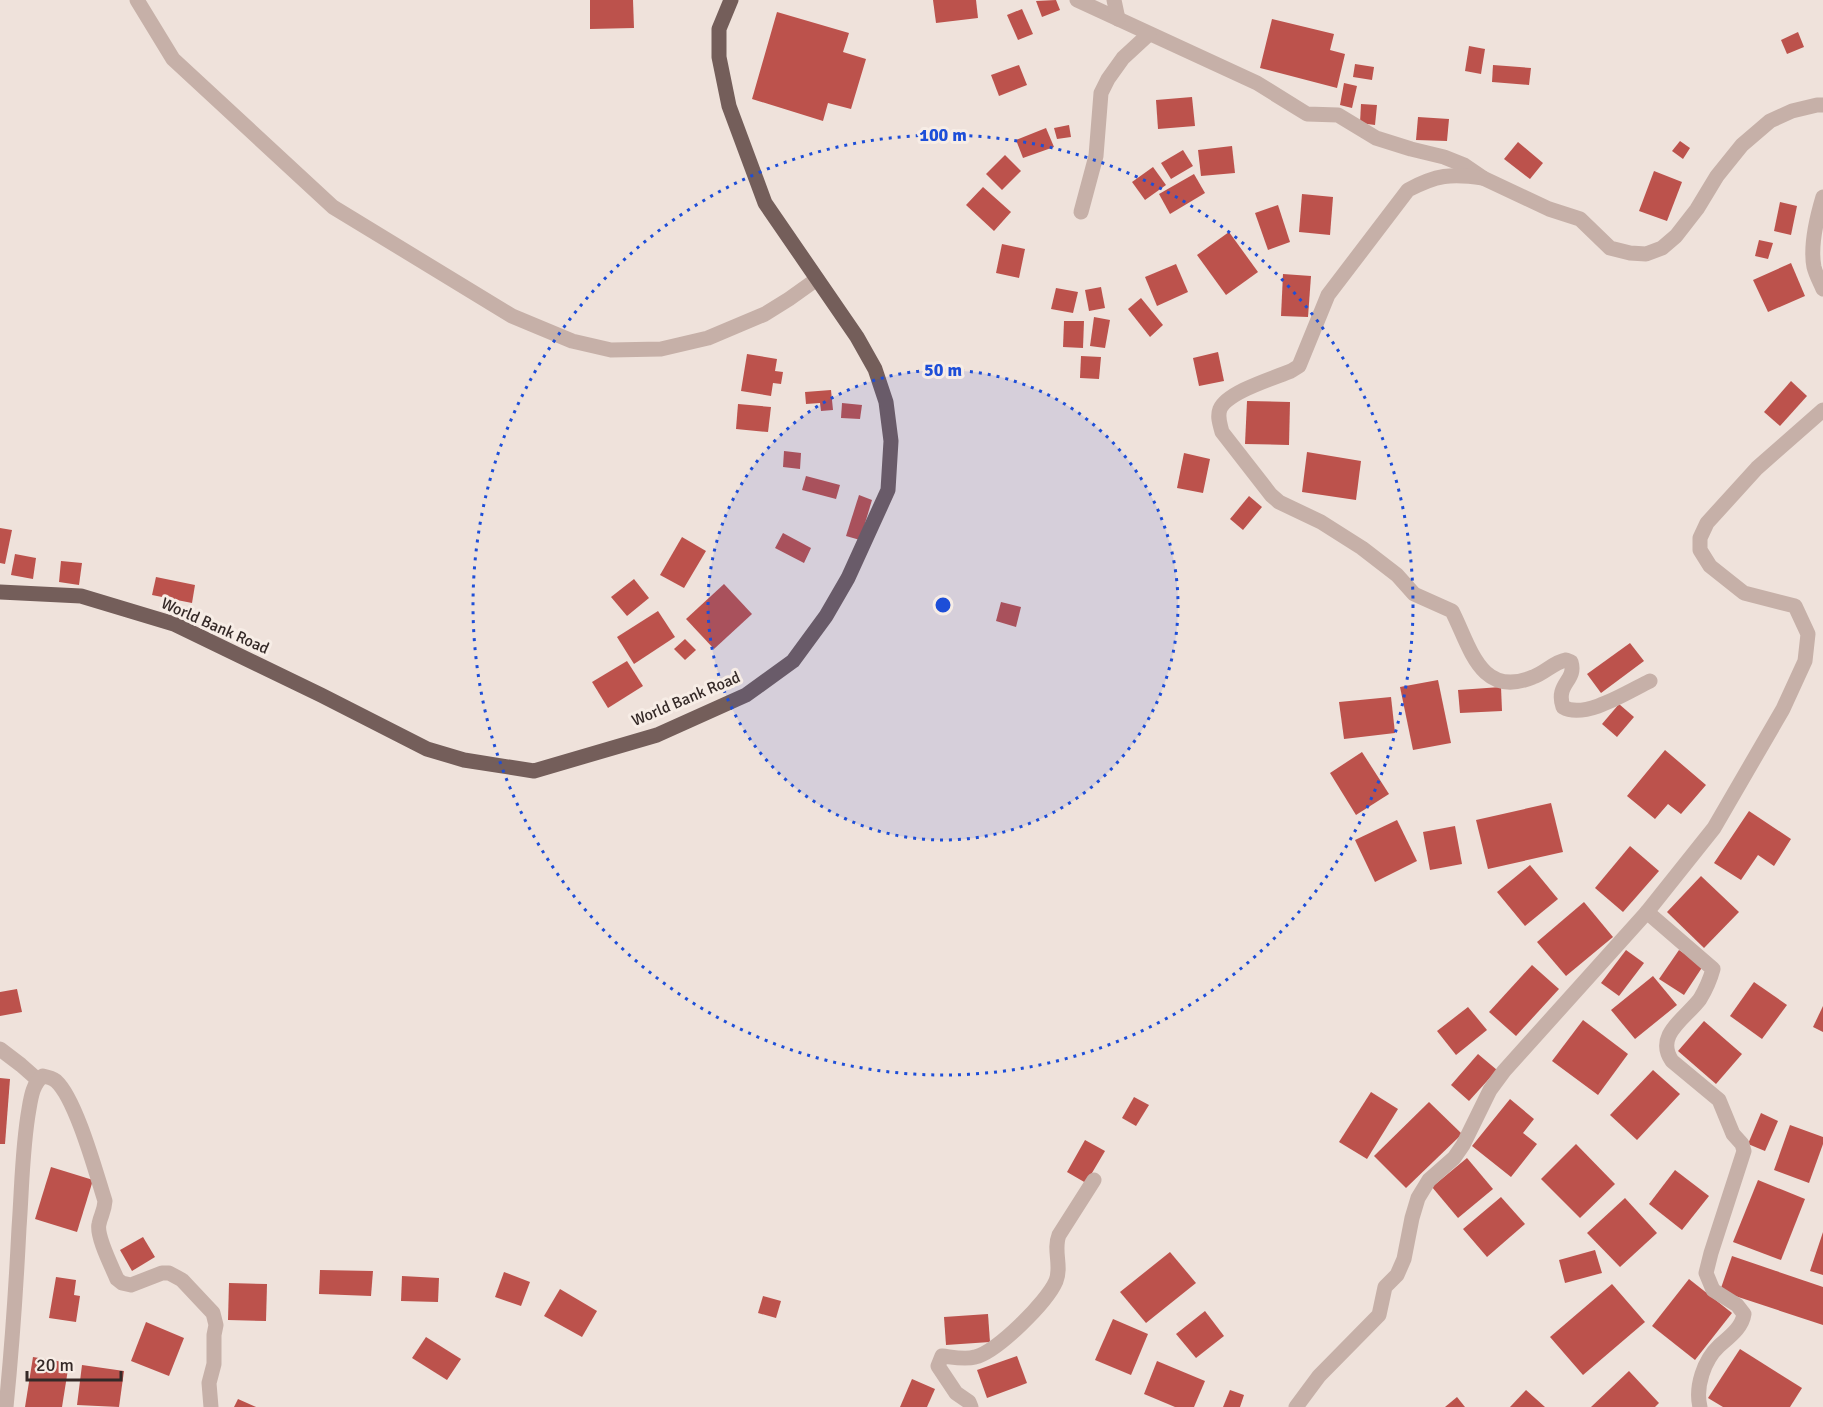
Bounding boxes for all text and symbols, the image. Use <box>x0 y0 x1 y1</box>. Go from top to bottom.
text: 100 m <box>919 124 967 146</box>
text: 50 m <box>924 359 962 381</box>
street label: World Bank Road <box>158 593 272 659</box>
centre of rings <box>933 595 953 615</box>
street label: World Bank Road <box>629 667 743 731</box>
scale bar <box>27 1344 122 1382</box>
text: 20 m <box>36 1354 74 1376</box>

